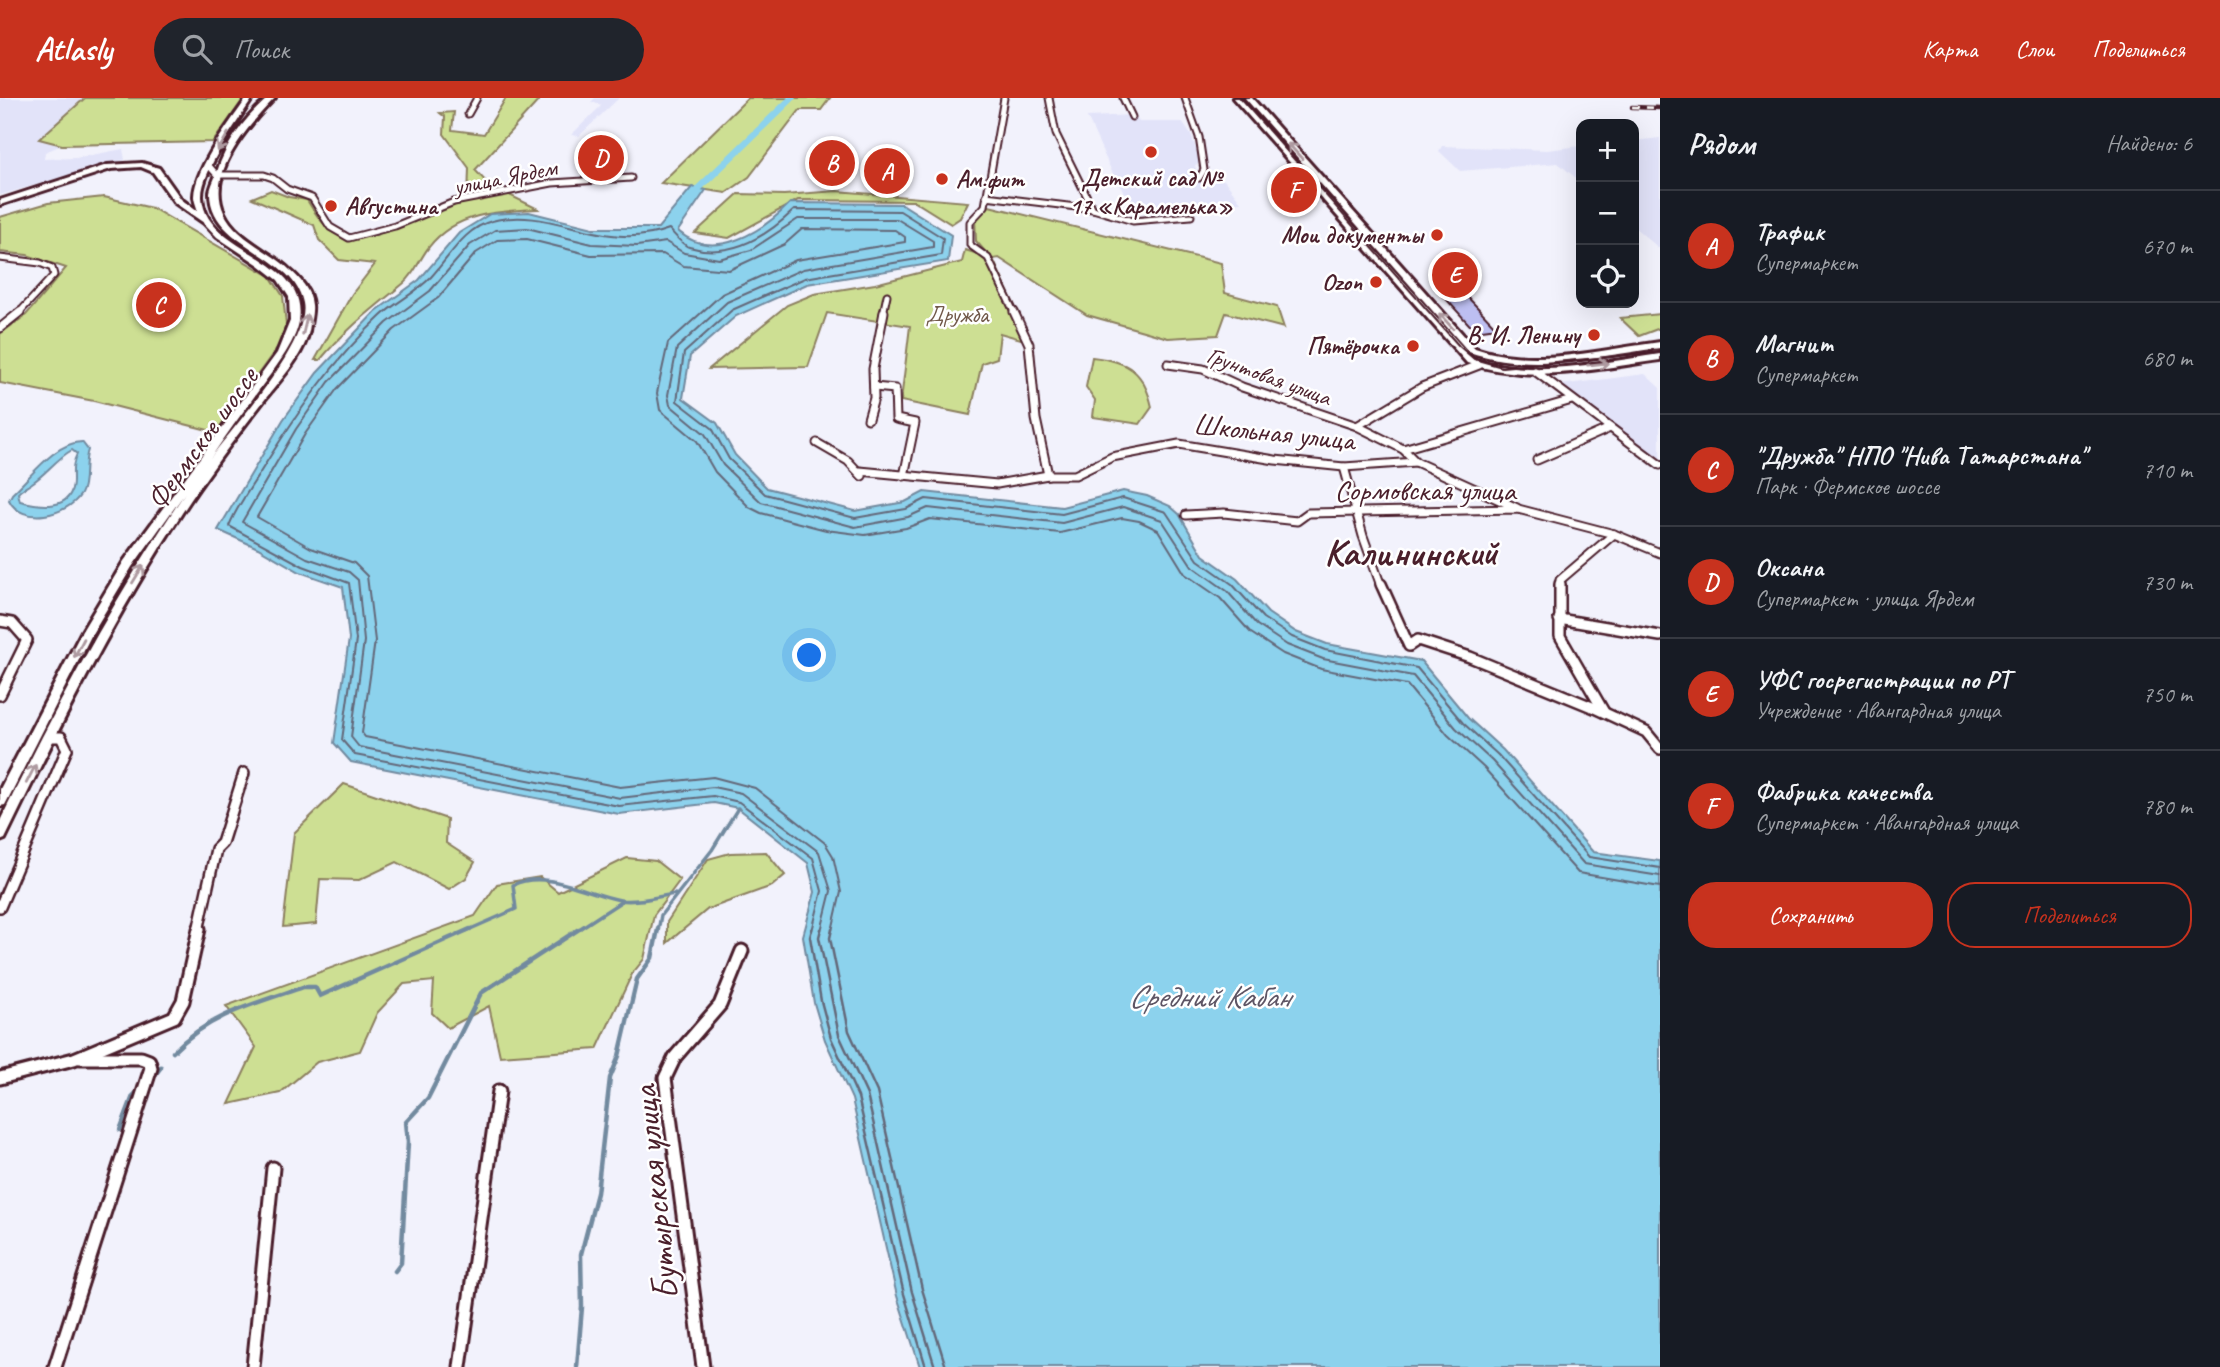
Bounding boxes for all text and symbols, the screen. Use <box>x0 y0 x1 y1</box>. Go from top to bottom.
search box <box>154 18 644 81</box>
text: Atlasly <box>35 28 112 70</box>
icon: search <box>178 30 216 68</box>
text: Поиск <box>234 33 289 66</box>
text: Карта <box>1923 34 1977 64</box>
text: Слои <box>2015 34 2054 64</box>
text: Поделиться <box>2092 34 2185 64</box>
map controls <box>1576 119 1639 308</box>
button: + <box>1576 119 1639 182</box>
text: Рядом <box>1688 125 1755 163</box>
text: Найдено: 6 <box>2106 129 2192 158</box>
one-way arrow <box>216 131 229 152</box>
pin: D <box>578 132 624 184</box>
pin: B <box>809 137 855 189</box>
one-way arrow <box>1287 142 1303 160</box>
marker: Детский сад № 17 «Карамелька» <box>1143 144 1159 160</box>
pin: A <box>864 145 910 197</box>
street label: улица Ярдем <box>449 152 561 202</box>
place label: Детский сад № 17 «Карамелька» <box>1069 163 1233 221</box>
place label: Ам.фит <box>956 164 1025 194</box>
pin: F <box>1271 164 1317 216</box>
marker: Ам.фит <box>934 171 950 187</box>
button: − <box>1576 182 1639 245</box>
place label: Августина <box>345 191 440 221</box>
marker: Августина <box>323 198 339 214</box>
text: Трафик <box>1755 215 1824 248</box>
place label: Мои документы <box>1281 220 1425 250</box>
marker: Мои документы <box>1429 227 1445 243</box>
text: A <box>1705 232 1717 261</box>
text: 670 m <box>2143 232 2192 261</box>
button: locate <box>1576 245 1639 308</box>
text: Супермаркет <box>1755 248 1858 277</box>
pin: E <box>1432 249 1478 301</box>
place label: Ozon <box>1322 267 1363 297</box>
marker: Ozon <box>1368 274 1384 290</box>
pin: C <box>136 279 182 331</box>
park label: Дружба <box>926 299 990 329</box>
one-way arrow <box>1438 313 1455 330</box>
one-way arrow <box>299 314 313 337</box>
place label: В. И. Ленину <box>1467 320 1583 350</box>
marker: В. И. Ленину <box>1586 327 1602 343</box>
text: Магнит <box>1755 327 1834 360</box>
place label: Пятёрочка <box>1307 331 1400 361</box>
marker: Пятёрочка <box>1405 338 1421 354</box>
street label: Грунтовая улица <box>1203 340 1337 413</box>
text: B <box>1705 344 1717 373</box>
text: 680 m <box>2143 344 2192 373</box>
one-way arrow <box>1586 357 1608 370</box>
street label: Фермское шоссе <box>138 358 268 516</box>
text: Супермаркет <box>1755 360 1858 389</box>
street label: Школьная улица <box>1192 405 1359 460</box>
text: "Дружба" НПО "Нива Татарстана" <box>1755 439 2086 472</box>
text: C <box>1706 456 1716 485</box>
text: 710 m <box>2143 456 2192 485</box>
street label: Сормовская улица <box>1334 471 1517 509</box>
text: Парк · Фермское шоссе <box>1755 472 1939 501</box>
district label: Калининский <box>1324 529 1500 576</box>
text: Оксана <box>1755 551 1823 584</box>
one-way arrow <box>131 564 145 584</box>
text: D <box>1704 568 1718 597</box>
text: 730 m <box>2143 568 2192 597</box>
text: Супермаркет · улица Ярдем <box>1755 584 1973 613</box>
one-way arrow <box>72 637 85 658</box>
your location <box>792 638 826 672</box>
text: УФС госрегистрации по РТ <box>1755 663 2010 696</box>
text: E <box>1705 680 1717 709</box>
text: 750 m <box>2143 680 2192 709</box>
text: Учреждение · Авангардная улица <box>1755 696 2001 725</box>
one-way arrow <box>24 764 38 785</box>
text: Фабрика качества <box>1755 775 1931 808</box>
text: F <box>1706 792 1716 821</box>
text: 780 m <box>2143 792 2192 821</box>
text: Супермаркет · Авангардная улица <box>1755 808 2018 837</box>
button: Сохранить <box>1688 882 1933 948</box>
button: Поделиться <box>1947 882 2192 948</box>
water label: Средний Кабан <box>1129 976 1295 1017</box>
street label: Бутырская улица <box>620 1081 689 1302</box>

